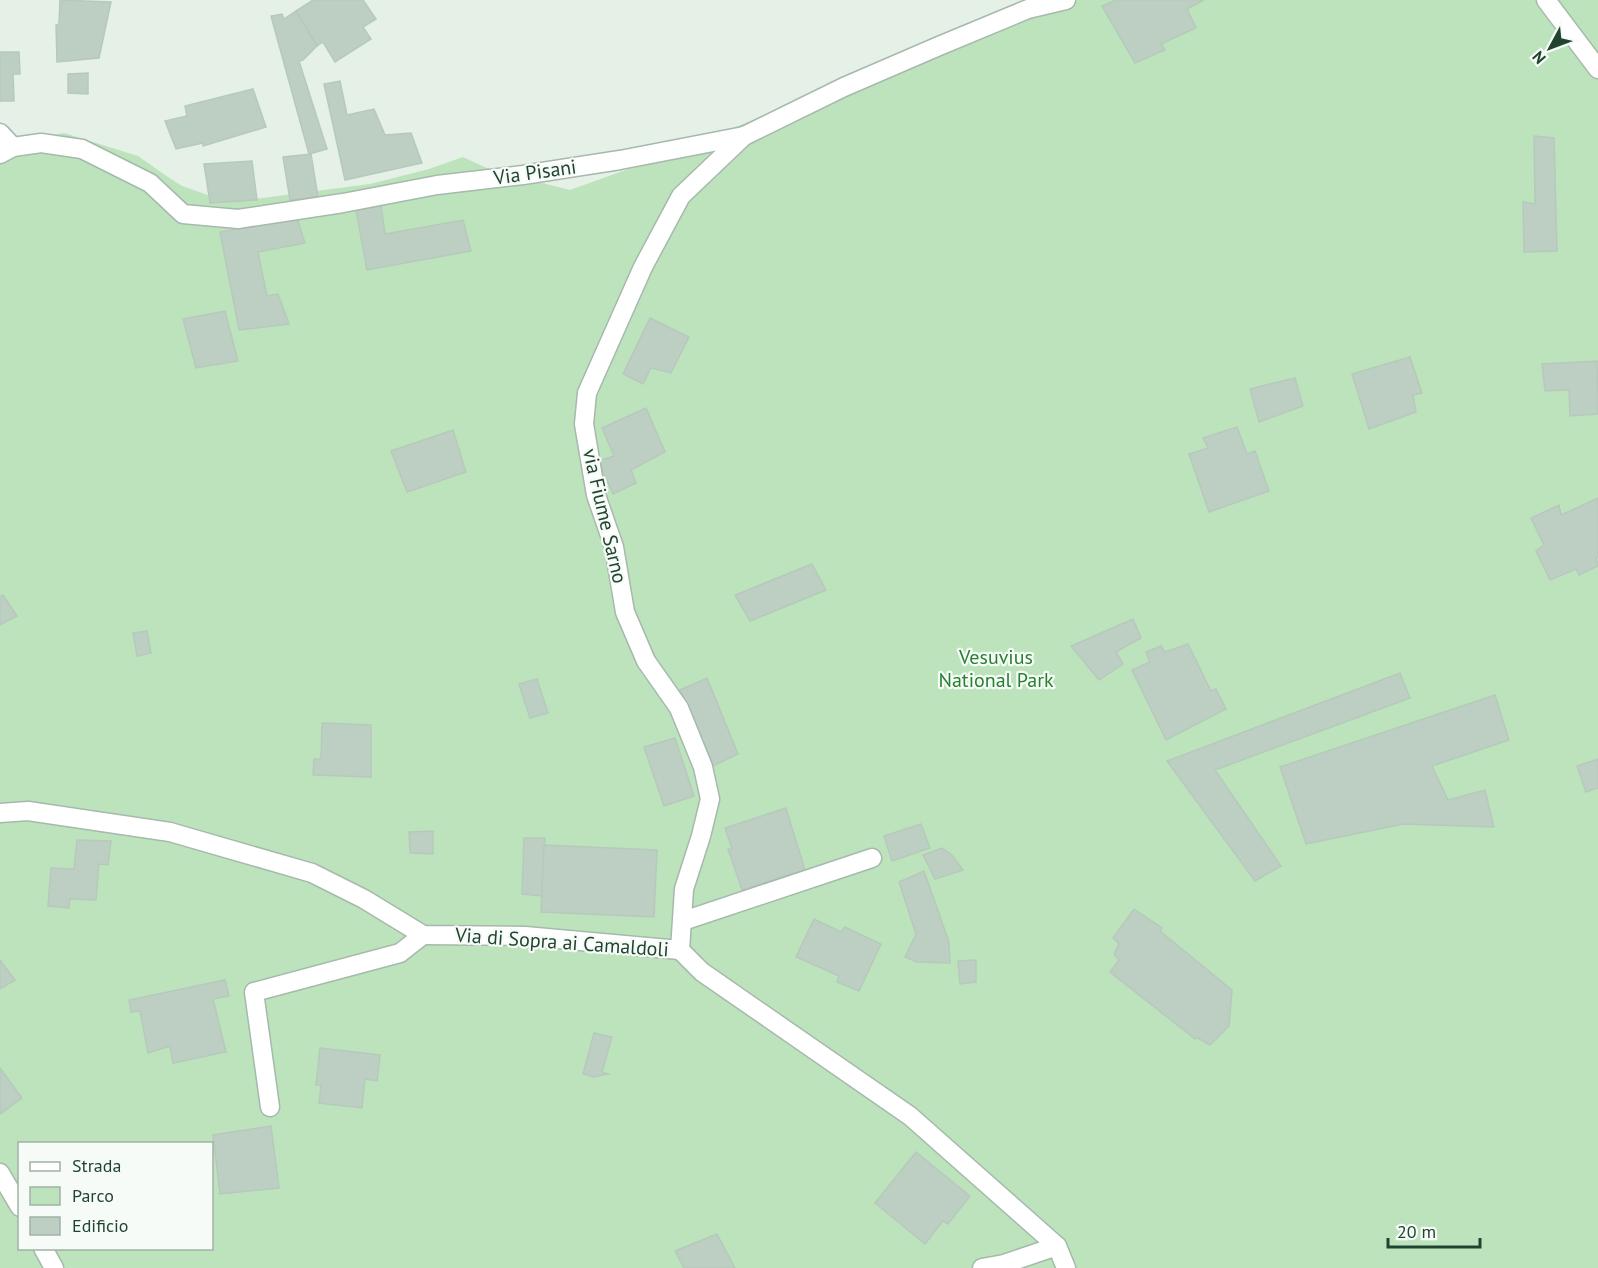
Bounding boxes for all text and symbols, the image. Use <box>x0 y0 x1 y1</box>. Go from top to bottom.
north arrow <box>1520 18 1580 78</box>
text: N <box>1528 47 1550 68</box>
street label: Via Pisani <box>491 153 578 191</box>
street label: via Fiume Sarno <box>577 446 633 586</box>
park label: Vesuvius National Park <box>938 644 1054 693</box>
street label: Via di Sopra ai Camaldoli <box>453 921 670 962</box>
legend <box>18 1142 213 1250</box>
text: Strada <box>72 1154 121 1177</box>
text: Parco <box>72 1184 114 1207</box>
scale bar <box>1388 1211 1480 1249</box>
text: Edificio <box>72 1214 128 1237</box>
text: 20 m <box>1397 1220 1436 1243</box>

